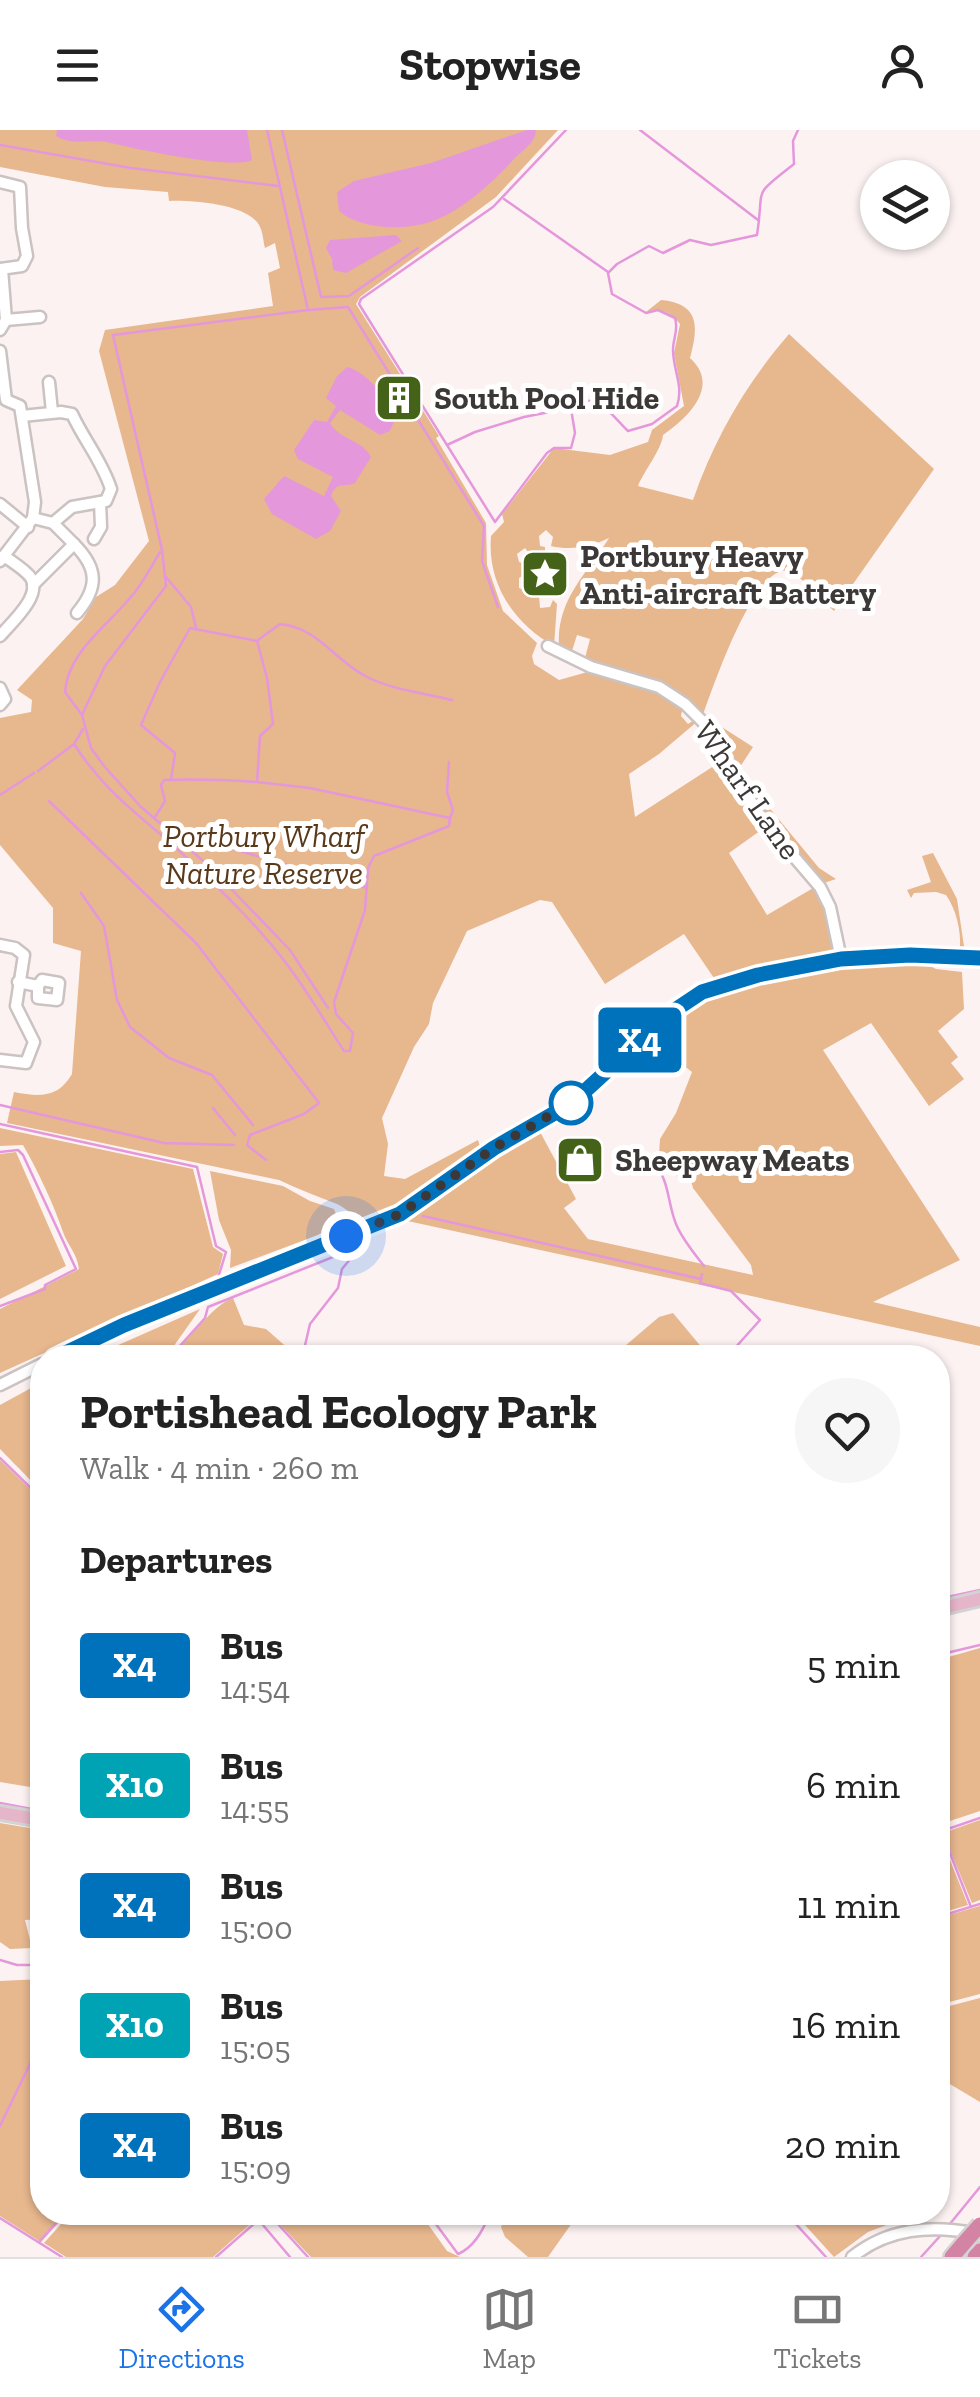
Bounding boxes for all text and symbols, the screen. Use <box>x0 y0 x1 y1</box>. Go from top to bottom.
icon: menu <box>50 38 105 93</box>
text: Stopwise <box>399 38 581 92</box>
icon: person <box>875 38 930 93</box>
map controls <box>860 160 950 250</box>
button: layers <box>860 160 950 250</box>
building icon: South Pool Hide <box>373 372 425 424</box>
place label: South Pool Hide <box>434 379 659 417</box>
place label: Portbury Heavy Anti-aircraft Battery <box>580 537 876 612</box>
place icon: Portbury Heavy Anti-aircraft Battery <box>519 548 571 600</box>
street label: Wharf Lane <box>686 713 810 867</box>
park label: Portbury Wharf Nature Reserve <box>163 817 368 892</box>
line badge: X4 <box>595 1008 685 1072</box>
text: X4 <box>618 1019 662 1061</box>
unlabelled marker <box>550 1082 592 1124</box>
shop icon: Sheepway Meats <box>554 1134 606 1186</box>
place label: Sheepway Meats <box>615 1141 850 1179</box>
your location <box>321 1211 371 1261</box>
button: heart <box>795 1378 900 1483</box>
text: Portishead Ecology Park <box>80 1383 597 1440</box>
text: Walk · 4 min · 260 m <box>80 1449 358 1487</box>
text: Departures <box>80 1537 272 1583</box>
text: Bus <box>220 1623 283 1669</box>
text: 5 min <box>807 1642 900 1688</box>
text: X4 <box>113 1644 157 1686</box>
text: 14:54 <box>220 1669 290 1707</box>
text: Bus <box>220 1743 283 1789</box>
text: 6 min <box>806 1762 900 1808</box>
text: X10 <box>106 1764 164 1806</box>
text: 14:55 <box>220 1789 290 1827</box>
text: Bus <box>220 1863 283 1909</box>
text: 11 min <box>797 1882 900 1928</box>
text: X4 <box>113 1884 157 1926</box>
text: 15:00 <box>220 1909 293 1947</box>
text: Bus <box>220 1983 283 2029</box>
text: 16 min <box>791 2002 900 2048</box>
text: X10 <box>106 2004 164 2046</box>
text: 15:05 <box>220 2029 291 2067</box>
text: Bus <box>220 2103 283 2149</box>
text: 20 min <box>785 2122 900 2168</box>
text: X4 <box>113 2124 157 2166</box>
text: 15:09 <box>220 2149 291 2187</box>
tab: Directions <box>118 2282 245 2375</box>
tab: Map <box>482 2282 537 2375</box>
tab: Tickets <box>773 2282 862 2375</box>

